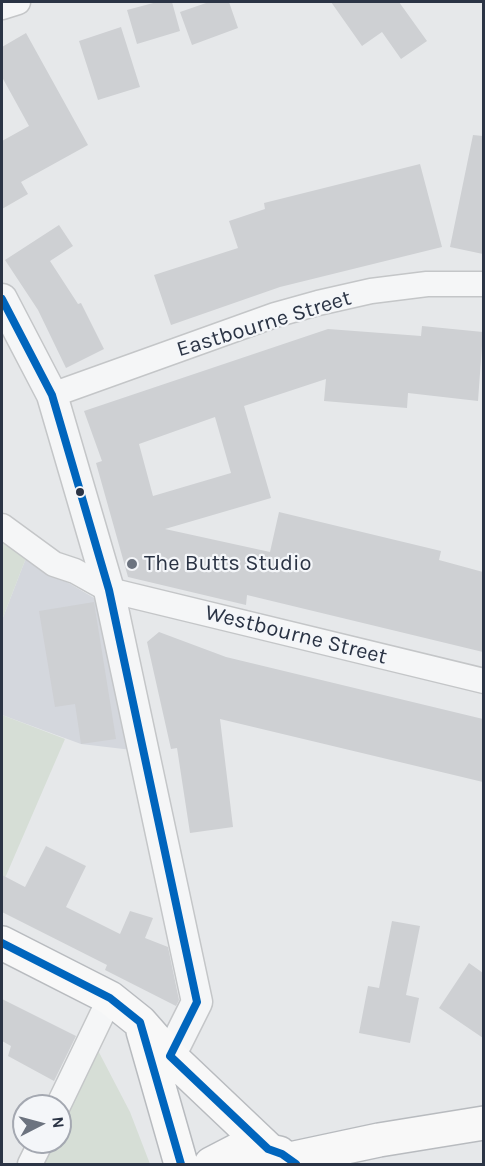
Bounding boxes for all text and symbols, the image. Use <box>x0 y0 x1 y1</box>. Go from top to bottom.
street label: Eastbourne Street <box>174 285 354 363</box>
unlabelled marker <box>74 486 86 498</box>
place label: The Butts Studio <box>144 551 312 577</box>
marker: The Butts Studio <box>125 557 139 571</box>
street label: Westbourne Street <box>202 600 390 670</box>
north arrow <box>12 1094 72 1154</box>
text: N <box>48 1116 68 1129</box>

